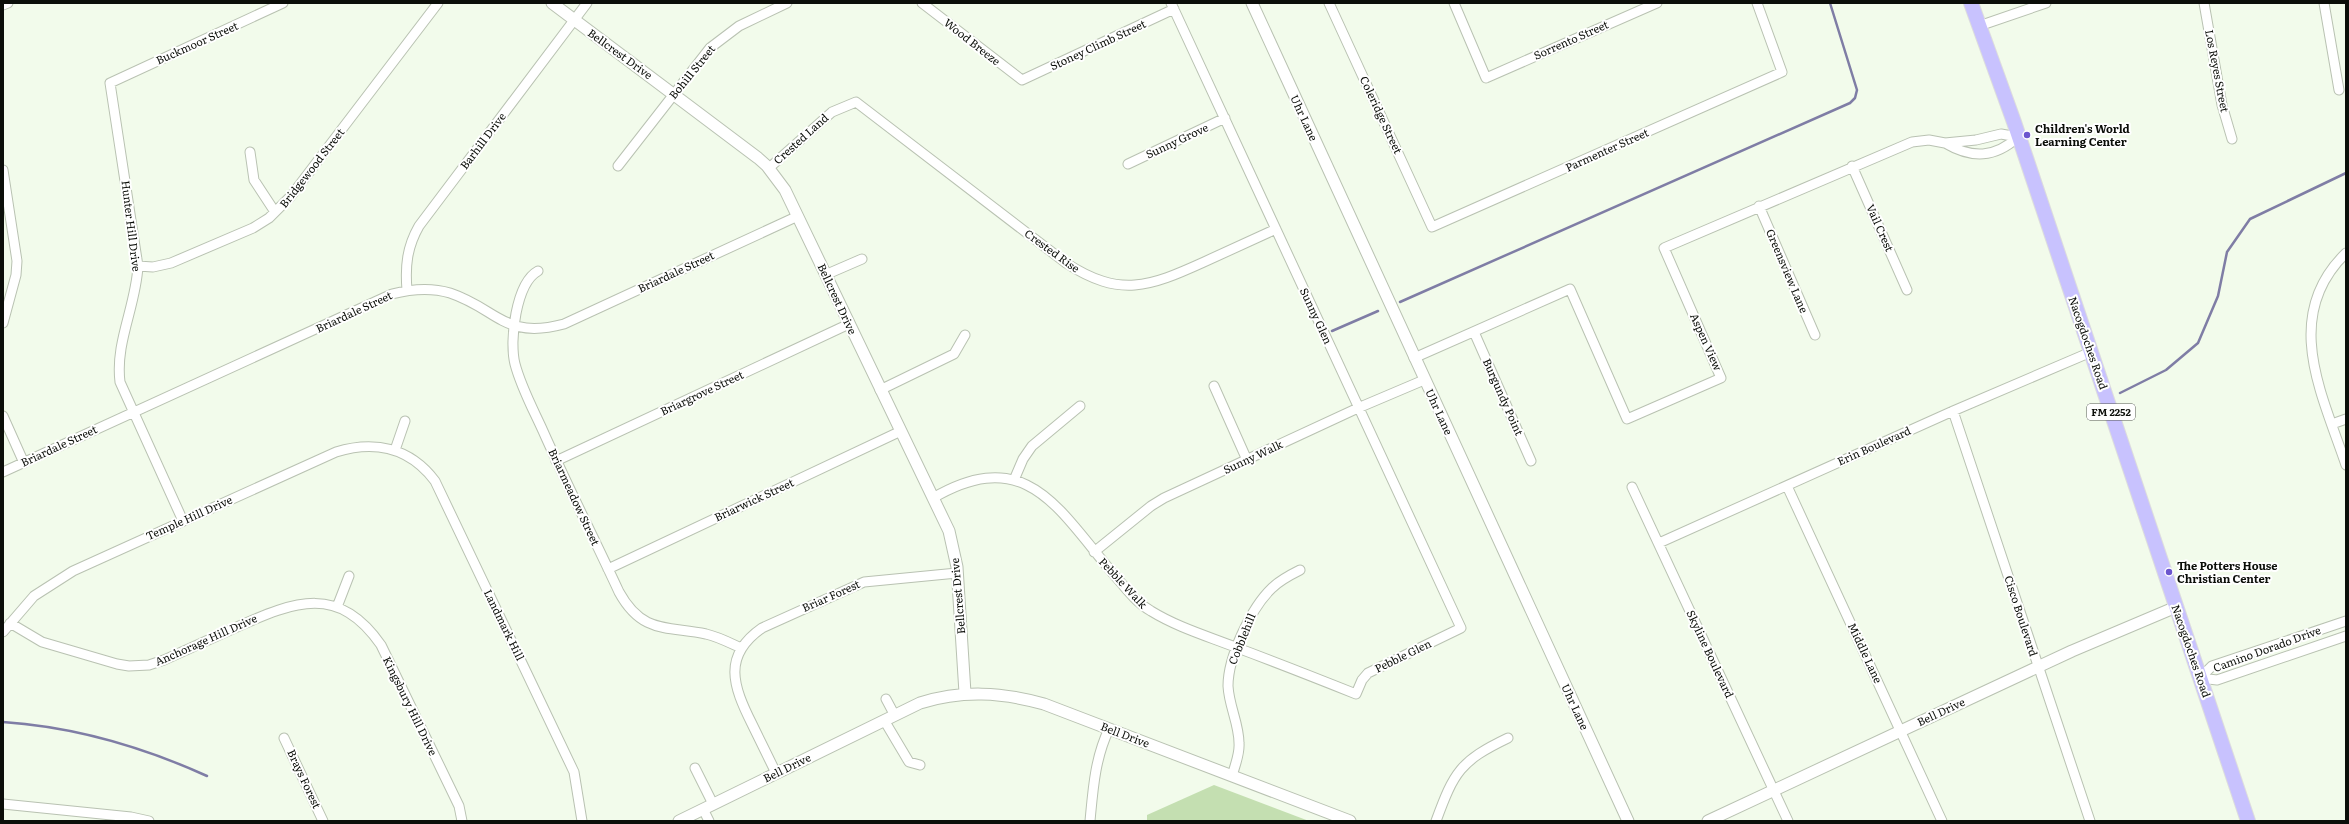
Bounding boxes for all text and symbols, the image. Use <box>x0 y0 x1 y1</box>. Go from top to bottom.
street label: Wood Breeze <box>941 14 1004 69</box>
street label: Stoney Climb Street <box>1047 15 1149 73</box>
street label: Sorrento Street <box>1531 15 1611 63</box>
street label: Buckmoor Street <box>153 17 241 67</box>
street label: Bellcrest Drive <box>585 24 657 82</box>
street label: Los Reyes Street <box>2202 28 2234 114</box>
street label: Bohill Street <box>664 40 718 102</box>
street label: Coleridge Street <box>1357 73 1407 157</box>
street label: Uhr Lane <box>1287 92 1323 144</box>
street label: Barhill Drive <box>456 108 509 172</box>
street label: Crested Land <box>769 109 832 167</box>
street label: Sunny Grove <box>1143 118 1211 162</box>
place label: Children's World Learning Center <box>2035 120 2130 149</box>
street label: Parmenter Street <box>1562 123 1651 175</box>
street label: Bridgewood Street <box>275 124 348 211</box>
marker: Children's World Learning Center <box>2022 130 2032 140</box>
street label: Hunter Hill Drive <box>118 179 146 273</box>
street label: Vail Crest <box>1863 201 1899 254</box>
street label: Crested Rise <box>1022 225 1084 276</box>
street label: Greensview Lane <box>1763 226 1813 315</box>
street label: Briardale Street <box>635 246 717 296</box>
street label: Bellcrest Drive <box>814 260 861 337</box>
street label: Sunny Glen <box>1297 285 1337 346</box>
street label: Briardale Street <box>313 286 395 336</box>
street label: Nacogdoches Road <box>2066 294 2112 392</box>
street label: Aspen View <box>1687 310 1727 373</box>
street label: Burgundy Point <box>1480 356 1528 438</box>
street label: Briargrove Street <box>657 366 746 418</box>
street label: Uhr Lane <box>1422 386 1458 438</box>
road number: FM 2252 <box>2087 404 2135 420</box>
street label: Briardale Street <box>18 420 100 470</box>
street label: Erin Boulevard <box>1834 422 1913 468</box>
street label: Sunny Walk <box>1220 435 1285 477</box>
street label: Briarmeadow Street <box>545 445 605 548</box>
street label: Briarwick Street <box>711 473 796 525</box>
street label: Temple Hill Drive <box>143 491 235 543</box>
street label: Pebble Walk <box>1096 553 1152 612</box>
street label: Bellcrest Drive <box>946 557 968 635</box>
place label: The Potters House Christian Center <box>2177 557 2278 586</box>
marker: The Potters House Christian Center <box>2164 567 2174 577</box>
street label: Cisco Boulevard <box>2001 573 2043 658</box>
street label: Briar Forest <box>799 575 863 615</box>
street label: Landmark Hill <box>481 586 529 663</box>
street label: Nacogdoches Road <box>2169 602 2215 700</box>
street label: Skyline Boulevard <box>1683 607 1738 700</box>
street label: Anchorage Hill Drive <box>152 609 260 669</box>
street label: Cobblehill <box>1224 610 1259 667</box>
street label: Middle Lane <box>1845 620 1887 686</box>
street label: Camino Dorado Drive <box>2211 621 2323 675</box>
street label: Pebble Glen <box>1372 635 1434 676</box>
street label: Kingsbury Hill Drive <box>380 653 442 758</box>
street label: Uhr Lane <box>1558 681 1594 733</box>
street label: Bell Drive <box>1914 693 1967 729</box>
street label: Bell Drive <box>1099 717 1152 751</box>
street label: Brays Forest <box>284 746 326 811</box>
street label: Bell Drive <box>760 749 813 786</box>

